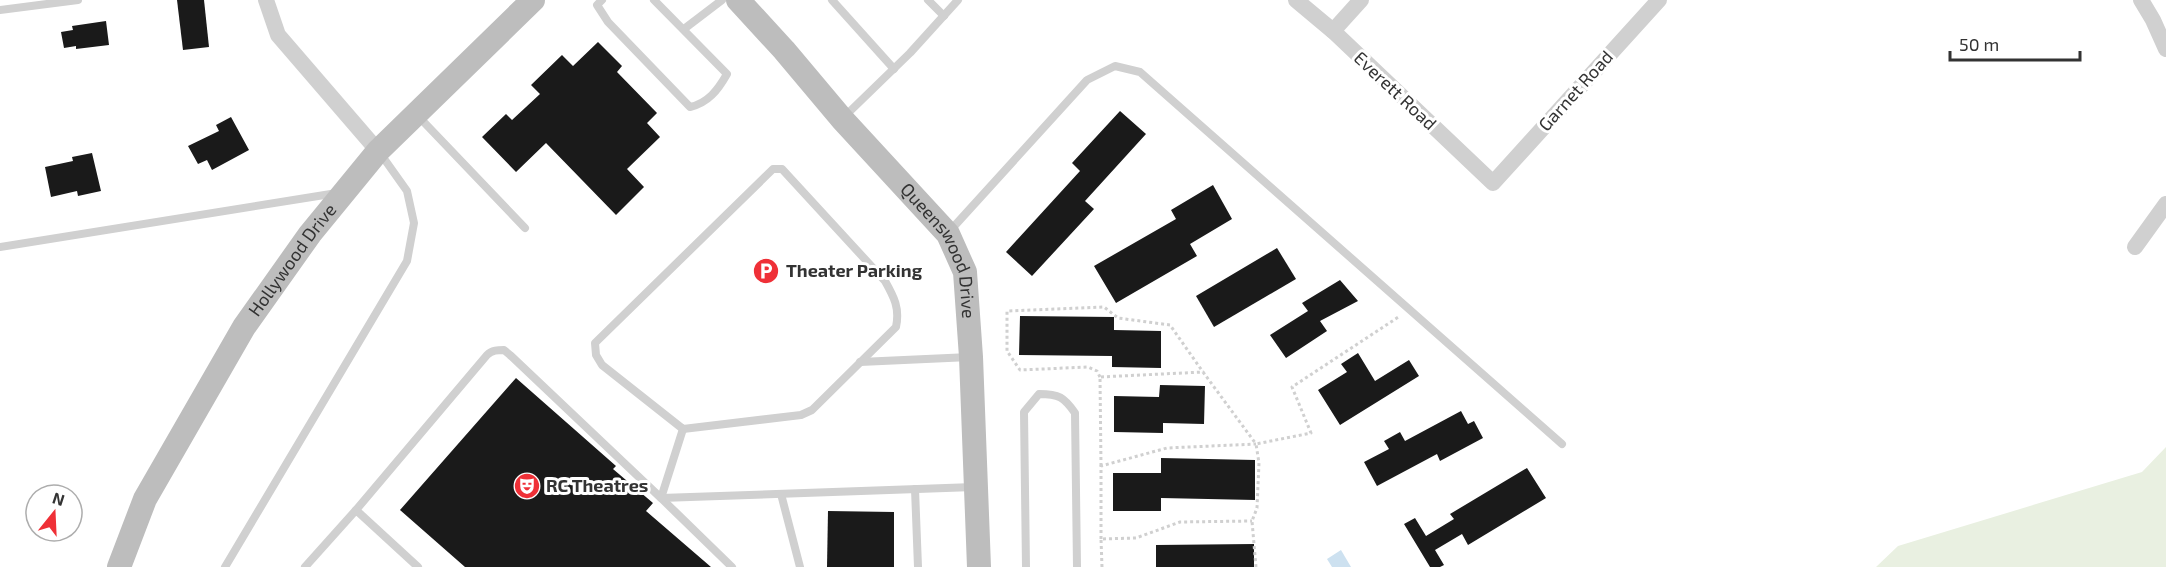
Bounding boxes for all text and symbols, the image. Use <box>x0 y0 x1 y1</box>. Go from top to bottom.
scale bar <box>1950 24 2080 62</box>
text: 50 m <box>1959 33 1999 55</box>
street label: Garnet Road <box>1533 45 1617 135</box>
street label: Everett Road <box>1350 46 1442 134</box>
street label: Queenswood Drive <box>896 178 980 319</box>
street label: Hollywood Drive <box>243 199 341 320</box>
parking icon: Theater Parking <box>751 256 781 286</box>
place label: Theater Parking <box>786 259 923 281</box>
theatre icon: RC Theatres <box>512 471 542 501</box>
place label: RC Theatres <box>546 474 648 496</box>
north arrow <box>24 483 84 543</box>
text: N <box>50 487 67 509</box>

